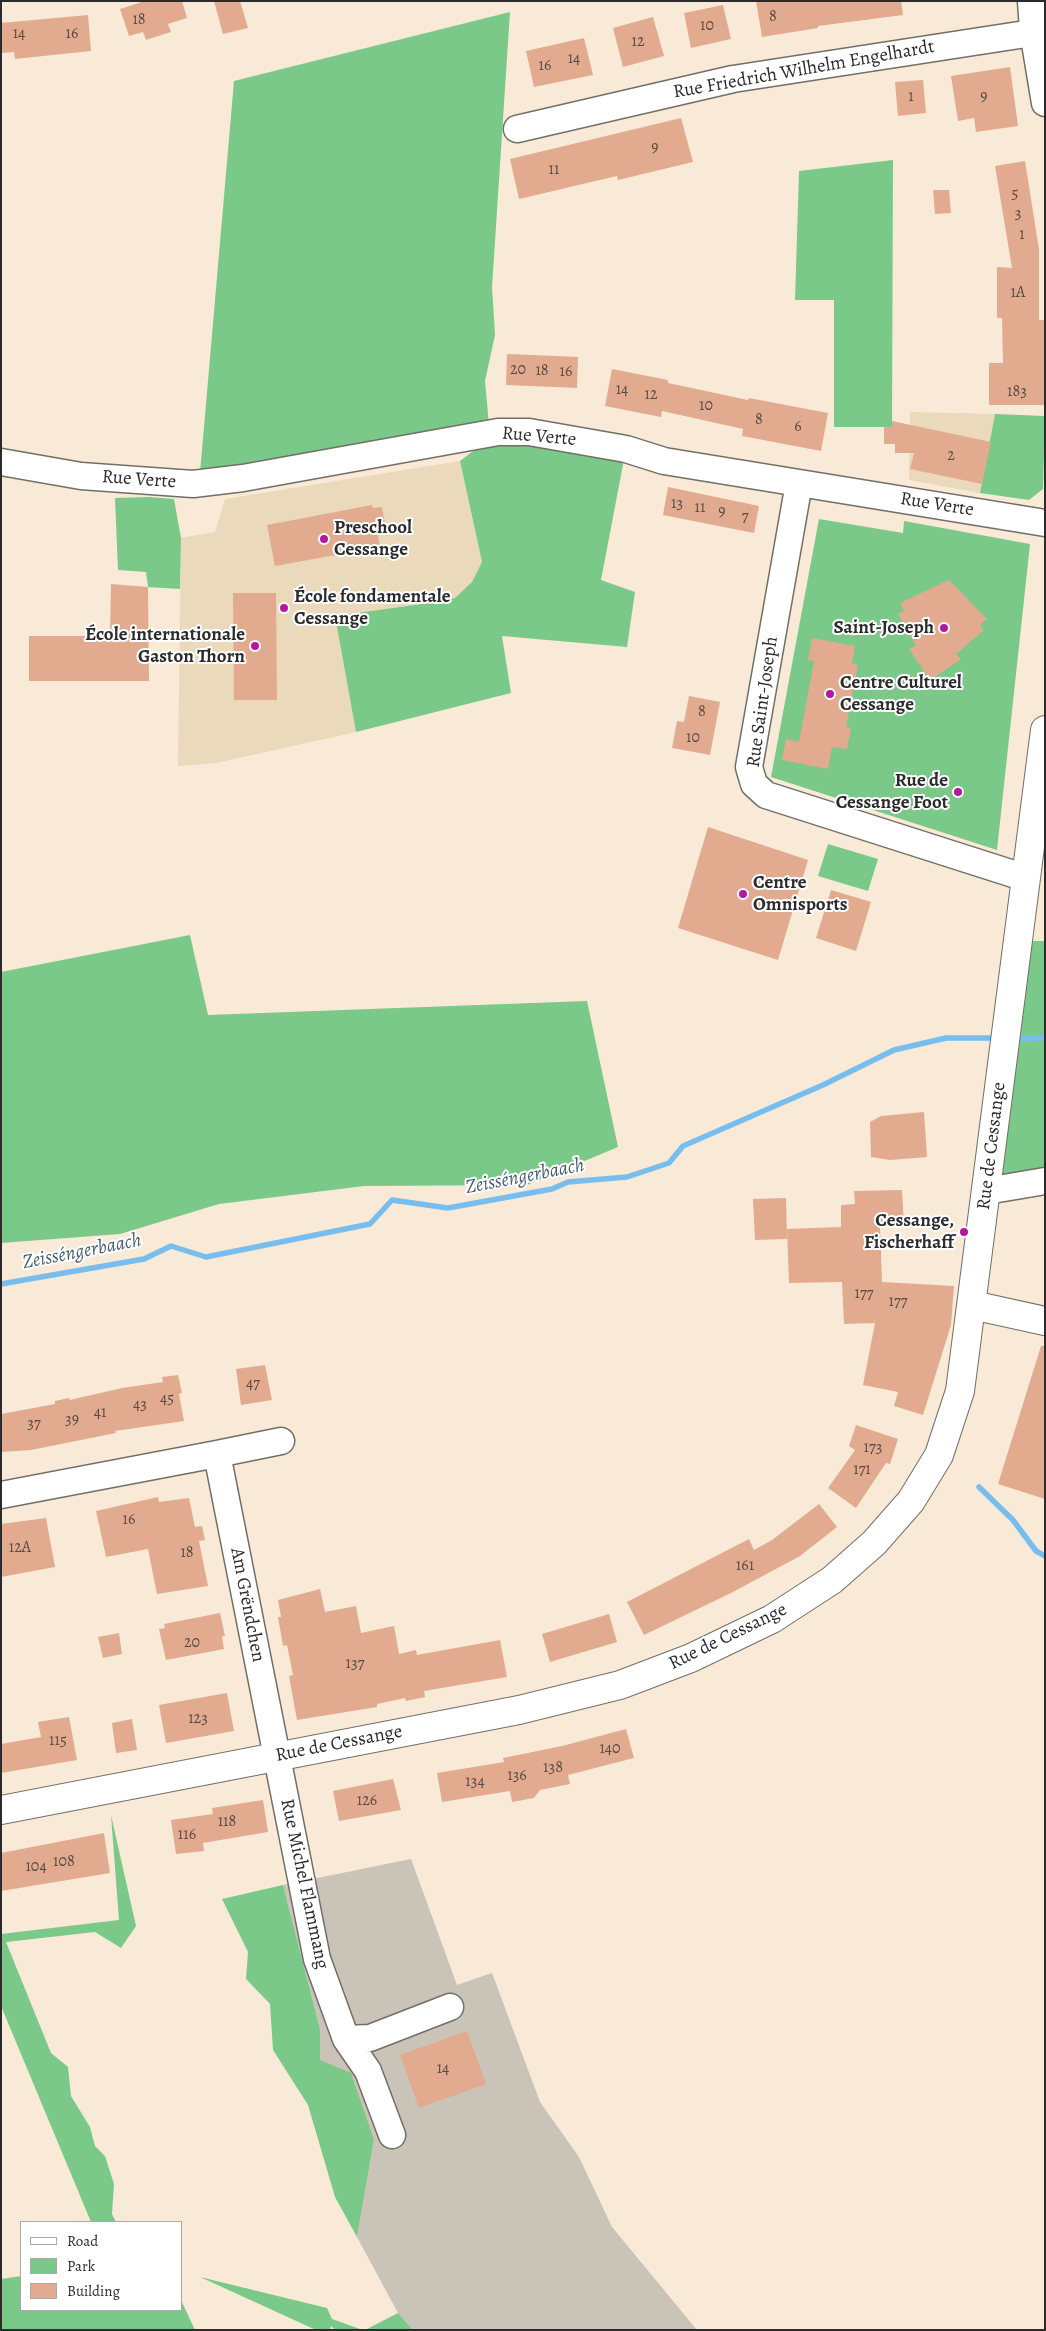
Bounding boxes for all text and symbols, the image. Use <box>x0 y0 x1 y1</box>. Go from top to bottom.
house number: 8 <box>769 7 777 27</box>
house number: 18 <box>132 10 146 30</box>
house number: 10 <box>700 16 714 36</box>
house number: 14 <box>13 24 25 44</box>
house number: 16 <box>66 24 78 44</box>
house number: 12 <box>631 32 645 52</box>
street label: Rue Friedrich Wilhelm Engelhardt <box>672 36 936 104</box>
house number: 14 <box>568 49 580 69</box>
house number: 16 <box>539 56 551 76</box>
house number: 1 <box>908 87 914 107</box>
house number: 9 <box>980 87 988 107</box>
house number: 9 <box>651 138 659 158</box>
house number: 11 <box>549 160 559 180</box>
house number: 5 <box>1012 184 1018 204</box>
house number: 3 <box>1015 204 1021 224</box>
house number: 1 <box>1019 225 1025 245</box>
house number: 1A <box>1011 283 1025 303</box>
house number: 20 <box>510 360 526 380</box>
house number: 18 <box>535 361 549 381</box>
house number: 16 <box>560 362 572 382</box>
house number: 14 <box>616 380 628 400</box>
house number: 183 <box>1007 382 1027 402</box>
house number: 12 <box>644 385 658 405</box>
house number: 10 <box>699 396 713 416</box>
house number: 8 <box>755 410 763 430</box>
house number: 6 <box>794 417 802 437</box>
street label: Rue Verte <box>501 422 577 452</box>
house number: 2 <box>947 446 955 466</box>
street label: Rue Verte <box>101 466 177 494</box>
street label: Rue Verte <box>899 488 975 522</box>
house number: 13 <box>671 494 683 514</box>
house number: 11 <box>695 498 705 518</box>
house number: 9 <box>718 502 726 522</box>
house number: 7 <box>742 507 748 527</box>
place label: Preschool Cessange <box>334 517 412 561</box>
marker: Preschool Cessange <box>318 533 330 545</box>
place label: École fondamentale Cessange <box>294 586 451 630</box>
marker: École fondamentale Cessange <box>278 602 290 614</box>
place label: Saint-Joseph <box>834 617 934 639</box>
marker: Saint-Joseph <box>938 622 950 634</box>
place label: École internationale Gaston Thorn <box>85 624 245 668</box>
street label: Rue Saint-Joseph <box>743 635 783 769</box>
marker: École internationale Gaston Thorn <box>249 640 261 652</box>
place label: Centre Culturel Cessange <box>840 672 962 716</box>
marker: Centre Culturel Cessange <box>824 688 836 700</box>
house number: 8 <box>698 702 706 722</box>
house number: 10 <box>686 728 700 748</box>
place label: Rue de Cessange Foot <box>836 770 948 814</box>
marker: Rue de Cessange Foot <box>952 786 964 798</box>
place label: Centre Omnisports <box>753 872 848 916</box>
marker: Centre Omnisports <box>737 888 749 900</box>
street label: Rue de Cessange <box>973 1081 1011 1211</box>
water label: Zeisséngerbaach <box>463 1154 587 1200</box>
place label: Cessange, Fischerhaff <box>864 1210 954 1254</box>
marker: Cessange, Fischerhaff <box>958 1226 970 1238</box>
water label: Zeisséngerbaach <box>20 1229 144 1275</box>
house number: 177 <box>855 1284 873 1304</box>
house number: 177 <box>889 1292 907 1312</box>
house number: 47 <box>246 1374 260 1394</box>
house number: 45 <box>160 1389 174 1409</box>
house number: 43 <box>133 1395 147 1415</box>
house number: 41 <box>94 1403 106 1423</box>
house number: 39 <box>65 1410 79 1430</box>
house number: 37 <box>27 1414 41 1434</box>
house number: 173 <box>864 1438 882 1458</box>
house number: 171 <box>853 1460 871 1480</box>
house number: 16 <box>123 1510 135 1530</box>
house number: 12A <box>9 1538 31 1558</box>
house number: 18 <box>180 1543 194 1563</box>
street label: Am Grëndchen <box>225 1546 269 1664</box>
house number: 161 <box>736 1556 754 1576</box>
street label: Rue de Cessange <box>665 1599 791 1675</box>
house number: 20 <box>184 1633 200 1653</box>
house number: 137 <box>346 1654 364 1674</box>
house number: 123 <box>188 1709 208 1729</box>
street label: Rue de Cessange <box>274 1721 404 1767</box>
house number: 115 <box>49 1731 67 1751</box>
house number: 140 <box>599 1739 621 1759</box>
house number: 138 <box>543 1758 563 1778</box>
house number: 136 <box>507 1766 527 1786</box>
house number: 134 <box>465 1772 485 1792</box>
house number: 126 <box>357 1791 377 1811</box>
street label: Rue Michel Flammang <box>275 1797 333 1971</box>
house number: 118 <box>218 1812 236 1832</box>
house number: 116 <box>178 1825 196 1845</box>
house number: 108 <box>53 1852 75 1872</box>
house number: 104 <box>25 1857 47 1877</box>
house number: 14 <box>437 2059 449 2079</box>
legend <box>20 2221 182 2311</box>
text: Road <box>67 2231 98 2251</box>
text: Park <box>67 2256 95 2276</box>
text: Building <box>67 2281 120 2301</box>

